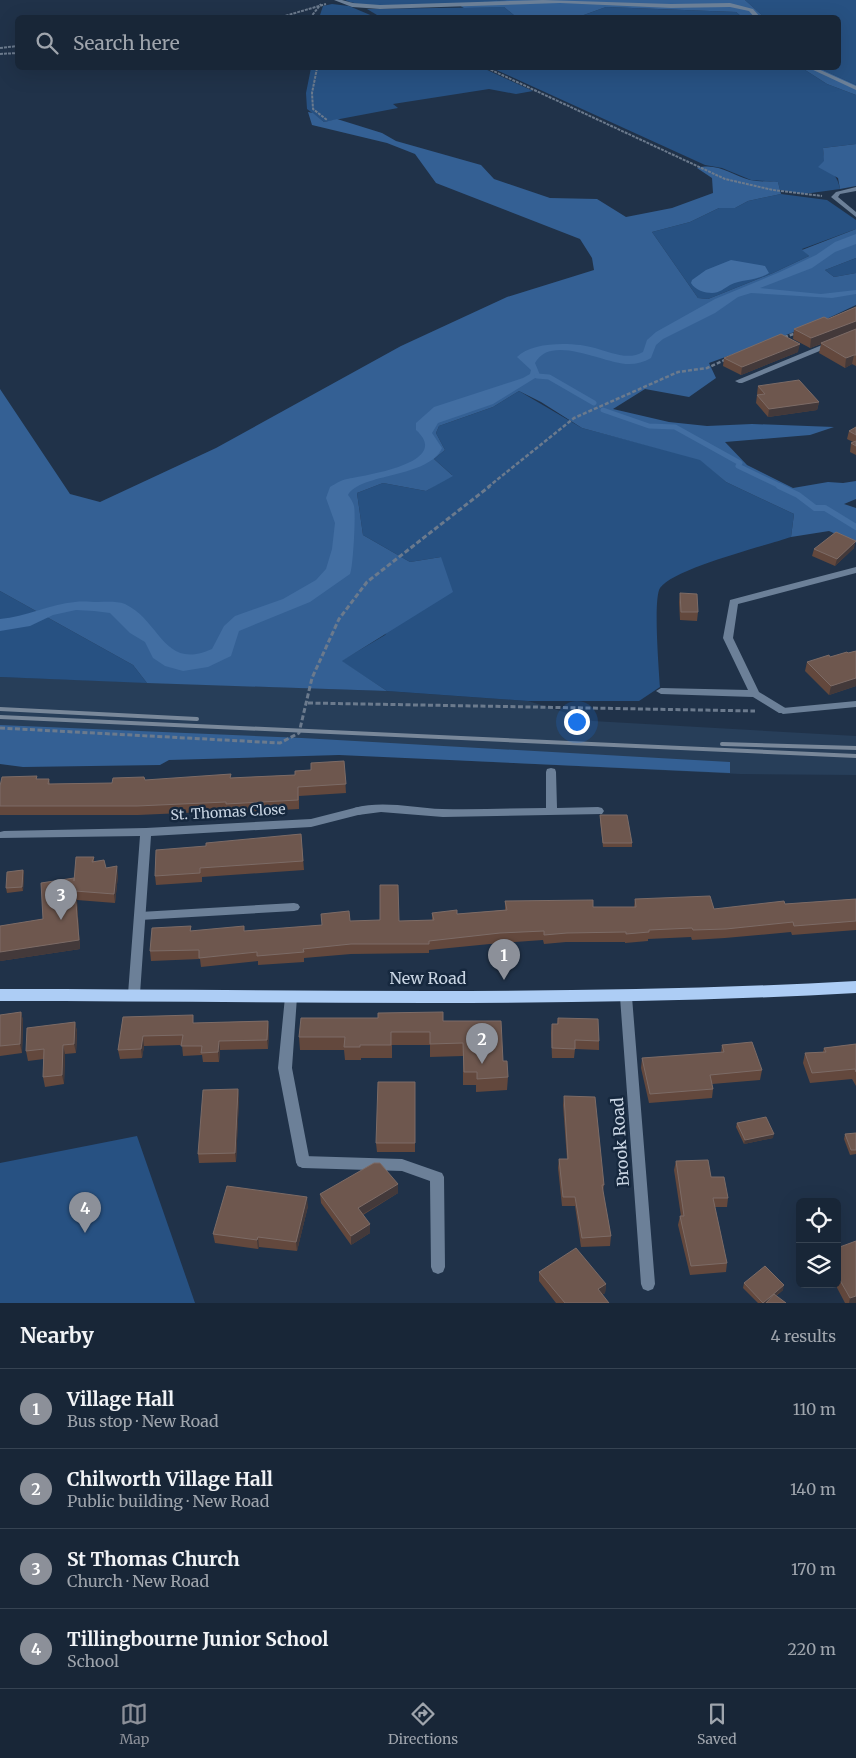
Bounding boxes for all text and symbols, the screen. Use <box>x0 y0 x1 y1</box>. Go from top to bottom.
search box <box>15 15 841 70</box>
icon: search <box>33 29 61 57</box>
text: Search here <box>73 31 180 55</box>
your location <box>564 709 590 735</box>
street label: St. Thomas Close <box>170 800 286 824</box>
pin: 3 <box>45 879 77 920</box>
pin: 1 <box>488 939 520 980</box>
street label: New Road <box>390 968 467 988</box>
pin: 2 <box>466 1023 498 1064</box>
street label: Brook Road <box>607 1097 633 1187</box>
pin: 4 <box>69 1192 101 1233</box>
map controls <box>796 1198 841 1288</box>
button: locate <box>796 1198 841 1243</box>
button: layers <box>796 1243 841 1288</box>
text: Nearby <box>20 1322 94 1349</box>
text: 4 results <box>770 1326 836 1346</box>
text: Village Hall <box>67 1387 174 1411</box>
text: 1 <box>32 1399 40 1419</box>
text: 110 m <box>793 1399 836 1419</box>
text: Bus stop · New Road <box>67 1411 219 1431</box>
text: Chilworth Village Hall <box>67 1467 273 1491</box>
text: 2 <box>31 1479 41 1499</box>
text: 140 m <box>790 1479 836 1499</box>
text: Public building · New Road <box>67 1491 269 1511</box>
text: St Thomas Church <box>67 1547 240 1571</box>
text: 3 <box>31 1559 41 1579</box>
text: 170 m <box>791 1559 836 1579</box>
text: Church · New Road <box>67 1571 209 1591</box>
text: Tillingbourne Junior School <box>67 1627 328 1651</box>
text: 4 <box>31 1639 41 1659</box>
text: 220 m <box>788 1639 836 1659</box>
text: School <box>67 1651 119 1671</box>
tab: Map <box>119 1700 149 1748</box>
tab: Directions <box>388 1700 458 1748</box>
tab: Saved <box>697 1700 737 1748</box>

